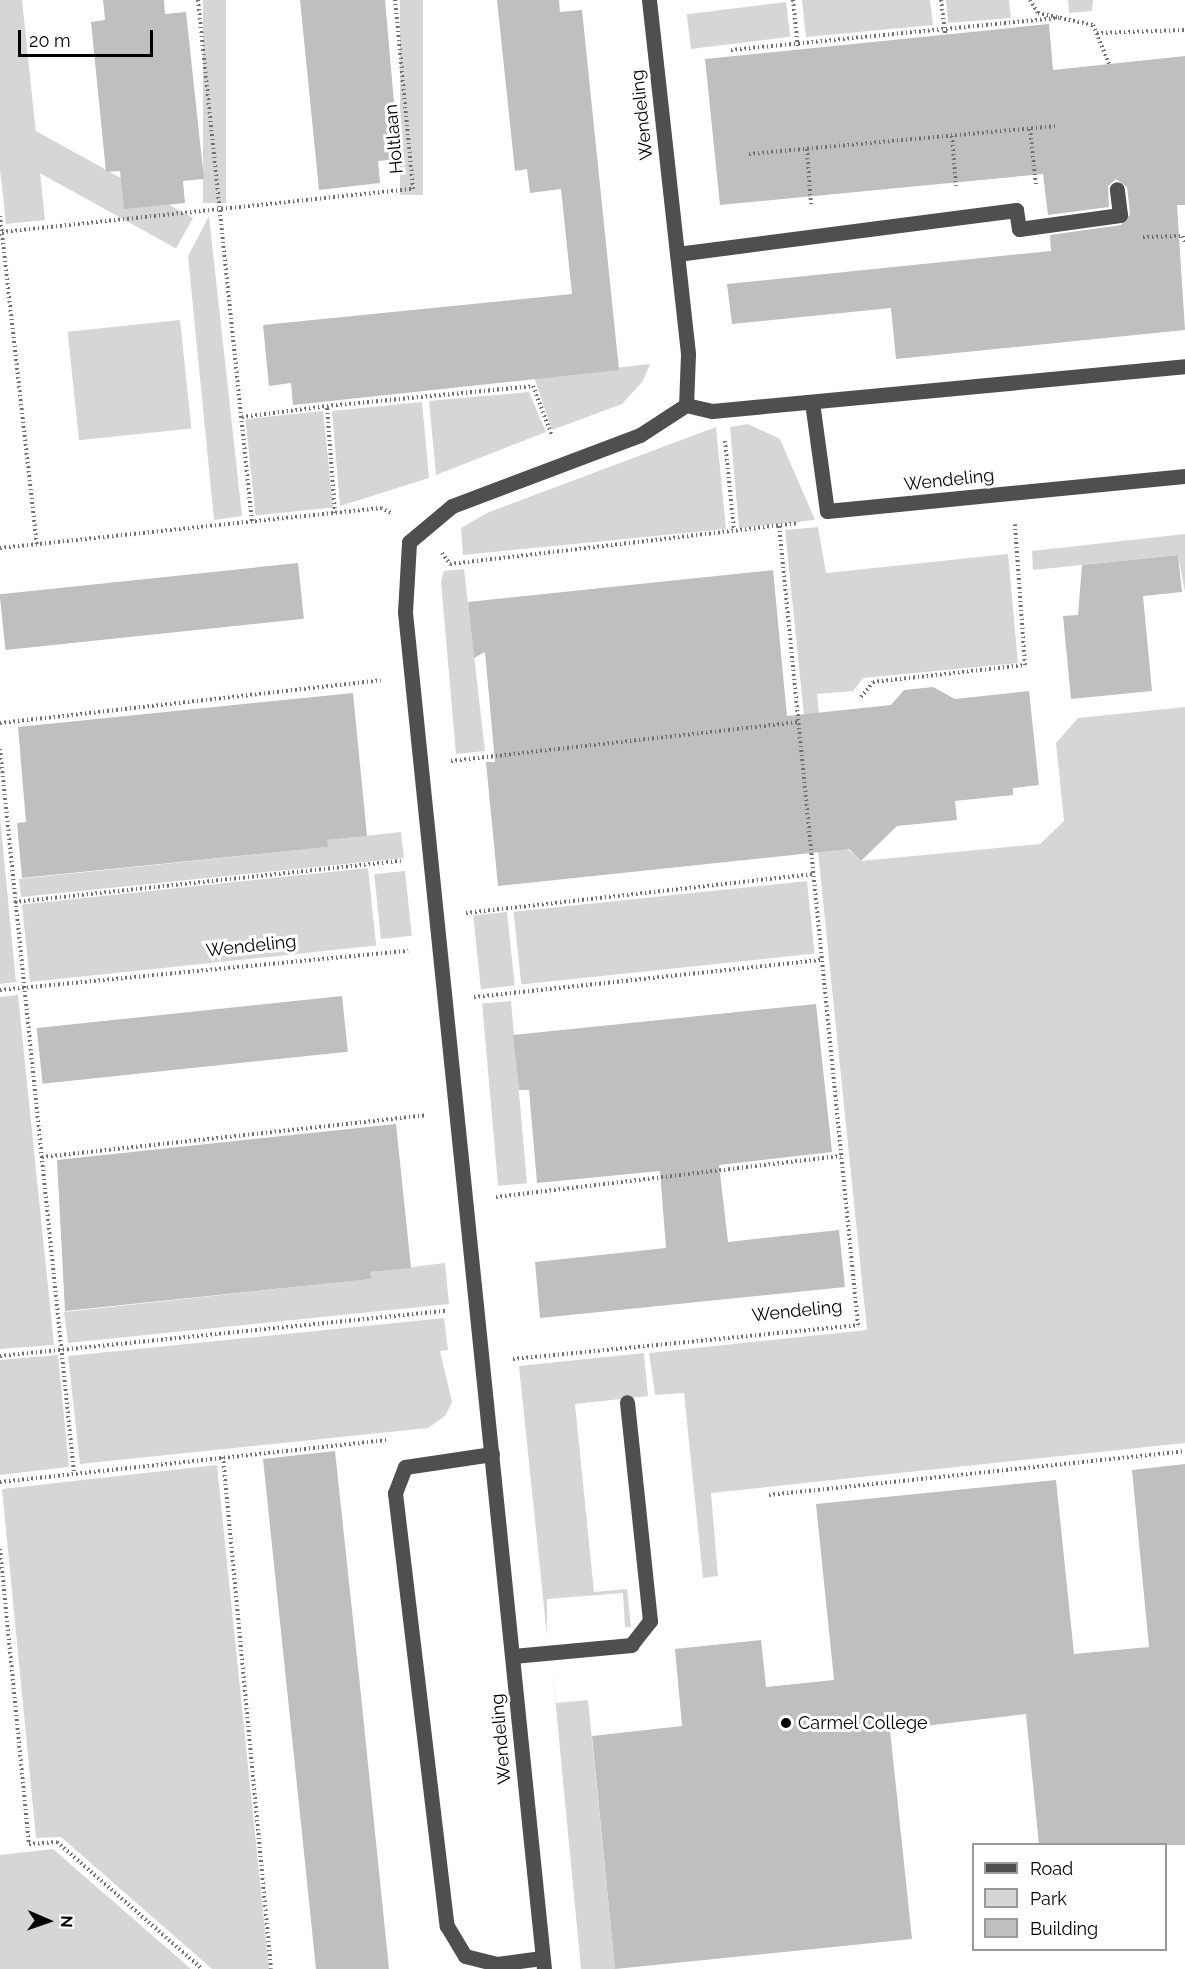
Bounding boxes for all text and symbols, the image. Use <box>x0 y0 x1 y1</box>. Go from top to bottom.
scale bar <box>21 18 156 56</box>
text: 20 m <box>29 30 71 51</box>
street label: Wendeling <box>627 69 657 161</box>
street label: Holtlaan <box>380 103 408 175</box>
street label: Wendeling <box>903 465 995 495</box>
street label: Wendeling <box>205 931 297 961</box>
street label: Wendeling <box>751 1296 843 1326</box>
street label: Wendeling <box>486 1693 516 1785</box>
place label: Carmel College <box>798 1712 928 1734</box>
marker: Carmel College <box>779 1716 793 1730</box>
legend <box>972 1843 1167 1951</box>
text: Road <box>1030 1858 1073 1879</box>
text: Park <box>1030 1888 1067 1909</box>
north arrow <box>18 1891 78 1951</box>
text: N <box>57 1915 76 1928</box>
text: Building <box>1030 1918 1098 1939</box>

